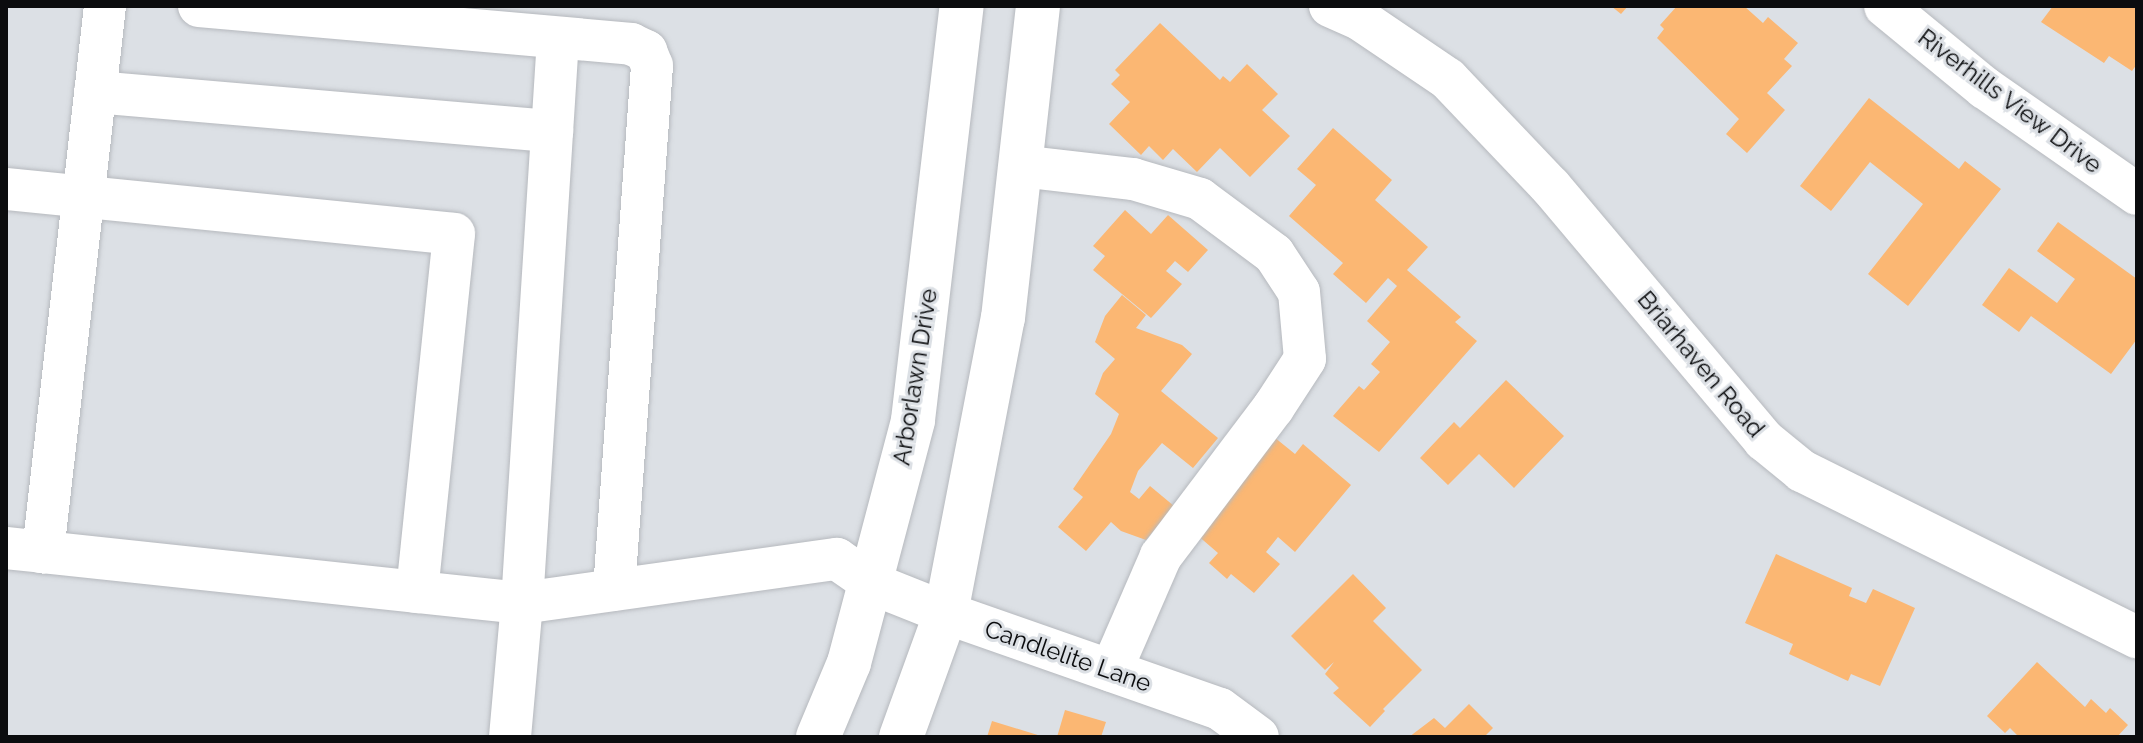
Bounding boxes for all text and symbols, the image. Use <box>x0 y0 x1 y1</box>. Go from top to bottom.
street label: Riverhills View Drive <box>1912 22 2108 180</box>
street label: Briarhaven Road <box>1631 285 1771 443</box>
street label: Arborlawn Drive <box>887 287 943 467</box>
street label: Candlelite Lane <box>981 614 1155 698</box>

